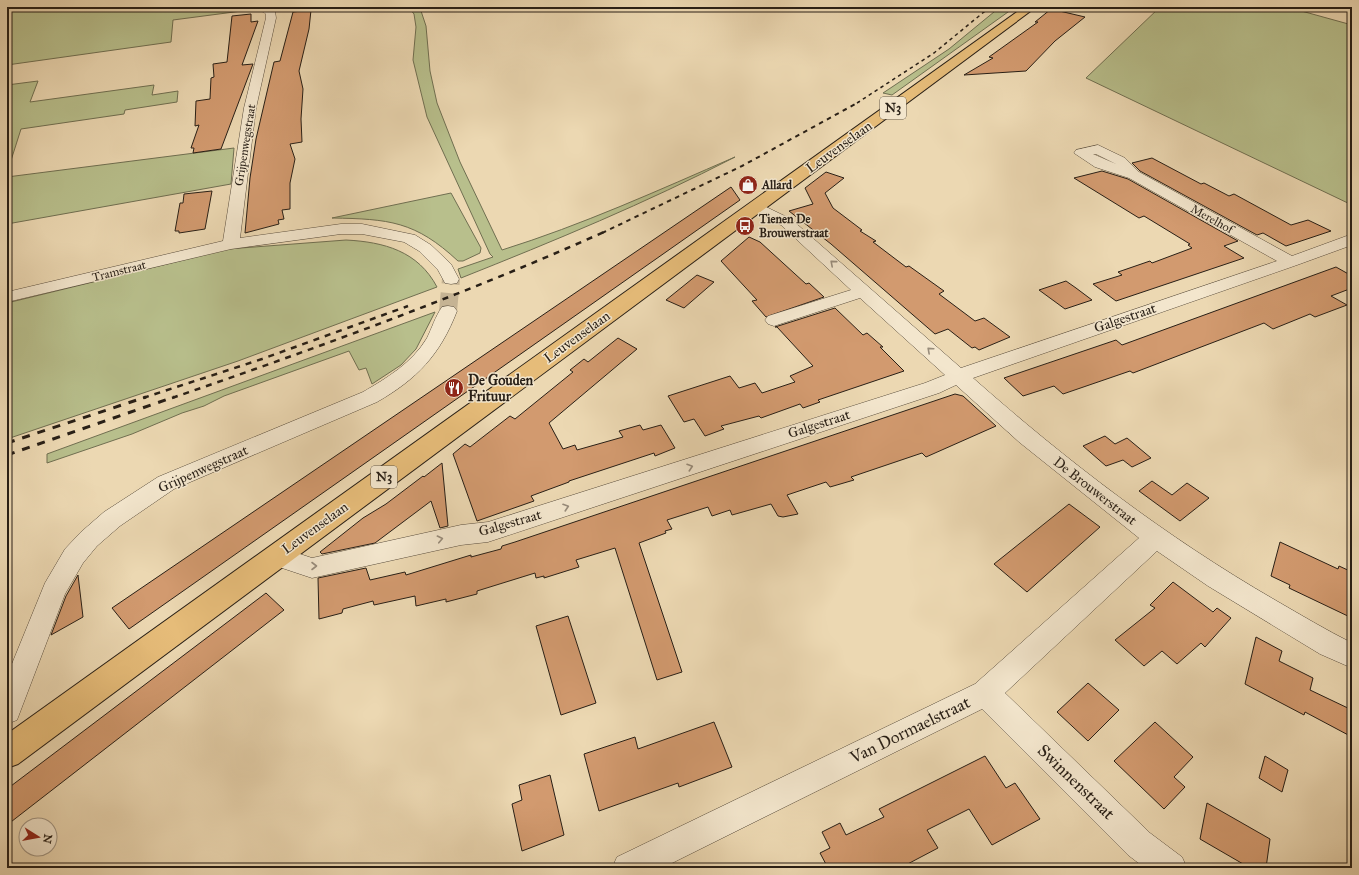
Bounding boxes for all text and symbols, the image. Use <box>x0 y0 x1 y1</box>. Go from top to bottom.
road number: N3 <box>880 97 906 119</box>
street label: Grijpenwegstraat <box>232 102 259 187</box>
street label: Leuvenselaan <box>803 117 876 177</box>
shop icon: Allard <box>737 174 759 196</box>
place label: Allard <box>761 178 793 192</box>
street label: Merelhof <box>1188 202 1238 237</box>
place label: Tienen De Brouwerstraat <box>758 212 829 240</box>
bus stop icon: Tienen De Brouwerstraat <box>734 215 756 237</box>
street label: Tramstraat <box>91 257 148 284</box>
one-way arrow <box>831 261 838 268</box>
street label: Galgestraat <box>1092 299 1158 337</box>
street label: Leuvenselaan <box>541 307 614 367</box>
one-way arrow <box>928 348 935 355</box>
place label: De Gouden Frituur <box>468 372 534 405</box>
restaurant icon: De Gouden Frituur <box>443 377 465 399</box>
street label: Galgestraat <box>786 406 852 442</box>
street label: Grijpenwegstraat <box>155 442 251 496</box>
street label: De Brouwerstraat <box>1050 453 1140 529</box>
one-way arrow <box>686 463 693 471</box>
road number: N3 <box>371 466 397 488</box>
street label: Leuvenselaan <box>279 498 352 558</box>
one-way arrow <box>562 503 569 511</box>
street label: Galgestraat <box>477 506 543 540</box>
one-way arrow <box>437 536 444 544</box>
one-way arrow <box>311 562 317 570</box>
street label: Van Dormaelstraat <box>846 692 974 769</box>
street label: Swinnenstraat <box>1033 740 1119 824</box>
north arrow <box>18 817 58 857</box>
text: N <box>40 833 55 845</box>

